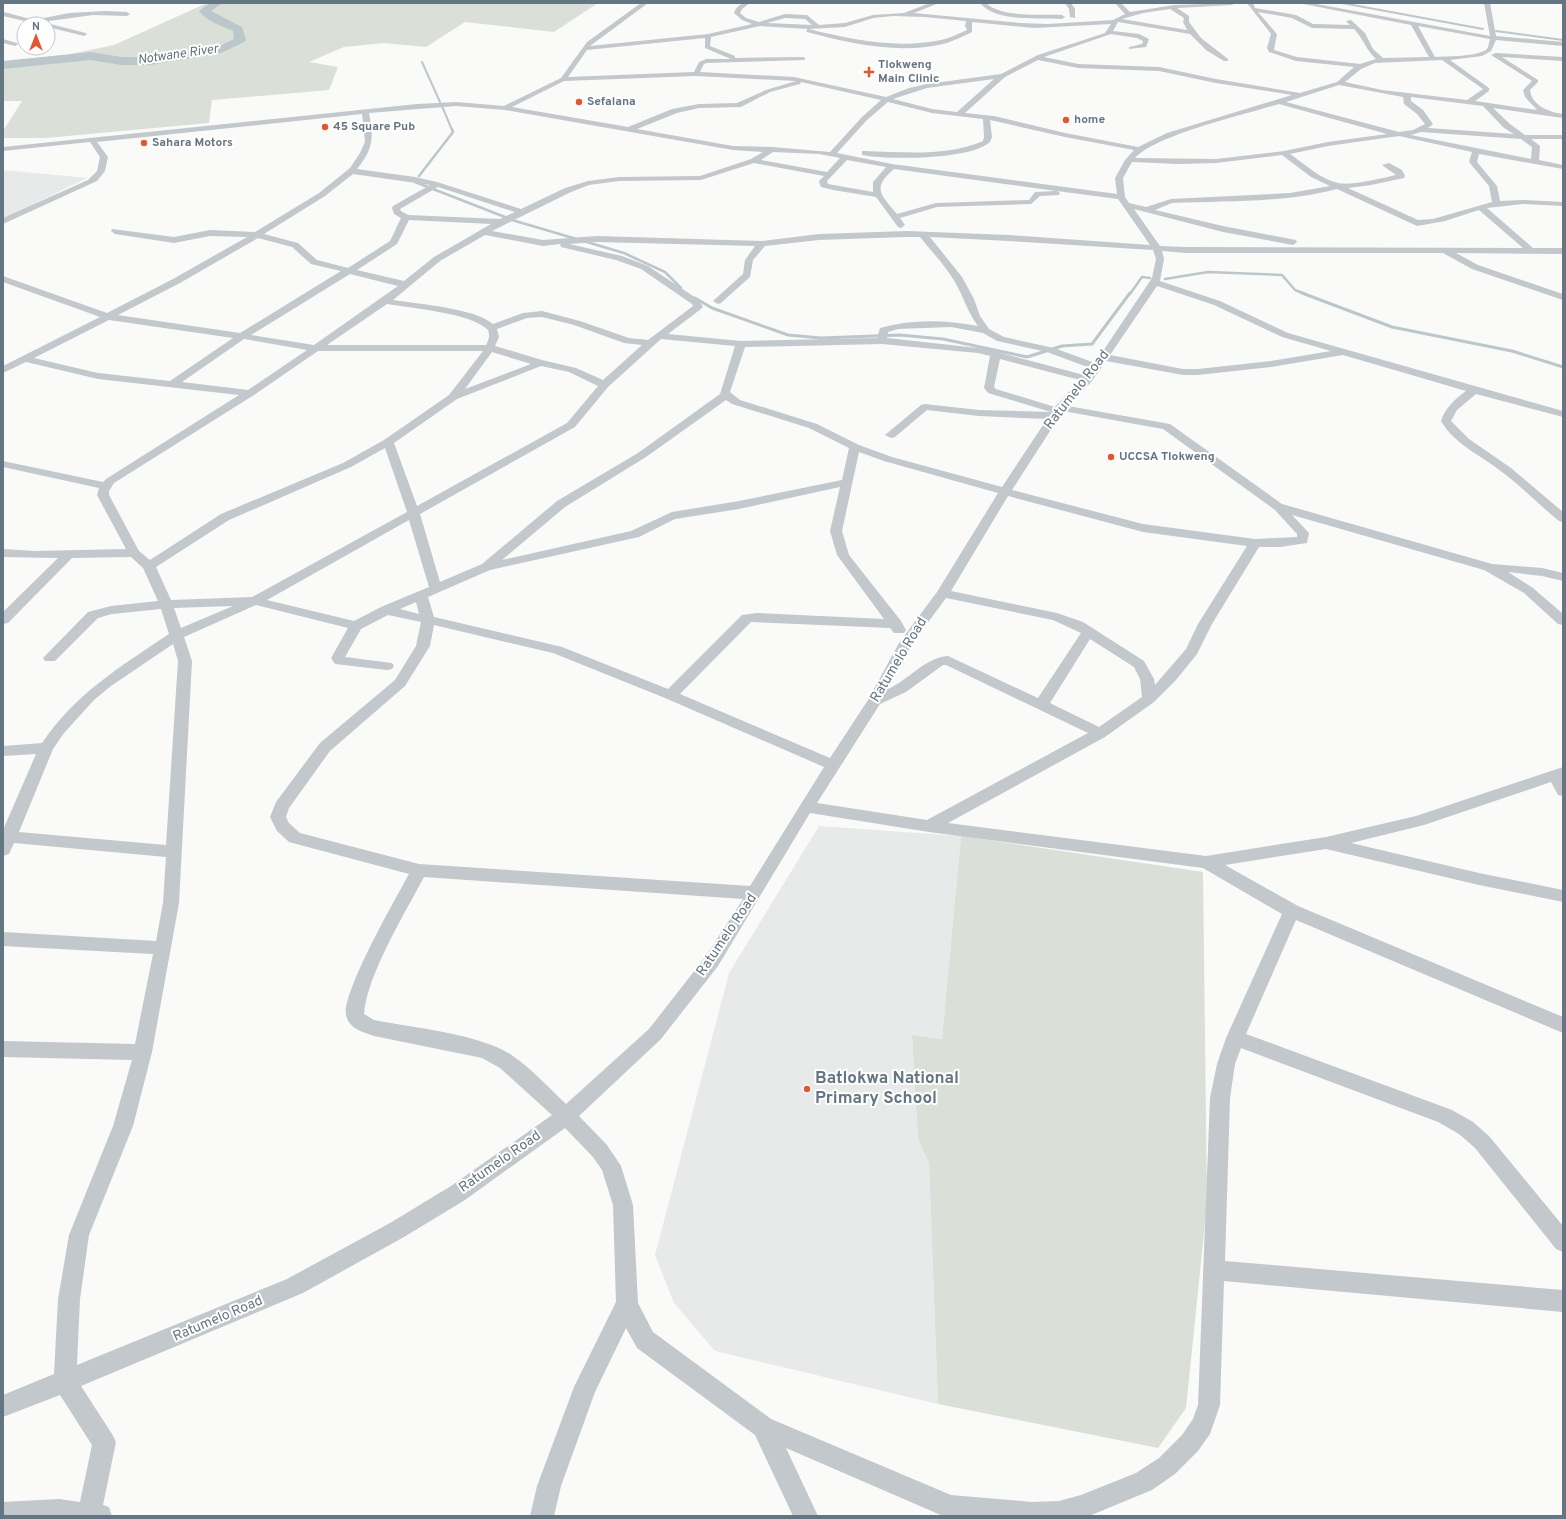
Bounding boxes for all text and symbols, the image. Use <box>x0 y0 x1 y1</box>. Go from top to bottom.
north arrow <box>16 16 56 56</box>
text: N <box>32 20 40 34</box>
water label: Notwane River <box>137 41 220 69</box>
place label: Tlokweng Main Clinic <box>878 57 939 87</box>
marker: Tlokweng Main Clinic <box>863 66 875 78</box>
place label: Sefalana <box>587 94 636 110</box>
marker: Sefalana <box>574 97 584 107</box>
place label: home <box>1074 112 1105 128</box>
marker: home <box>1061 115 1071 125</box>
place label: 45 Square Pub <box>333 119 415 135</box>
marker: 45 Square Pub <box>320 122 330 132</box>
place label: Sahara Motors <box>152 135 233 151</box>
marker: Sahara Motors <box>139 138 149 148</box>
street label: Ratumelo Road <box>1041 347 1113 433</box>
place label: UCCSA Tlokweng <box>1119 449 1215 465</box>
marker: UCCSA Tlokweng <box>1106 452 1116 462</box>
street label: Ratumelo Road <box>867 614 931 706</box>
street label: Ratumelo Road <box>693 890 761 980</box>
place label: Batlokwa National Primary School <box>815 1068 959 1110</box>
marker: Batlokwa National Primary School <box>802 1084 812 1094</box>
street label: Ratumelo Road <box>456 1127 544 1197</box>
street label: Ratumelo Road <box>170 1292 266 1346</box>

